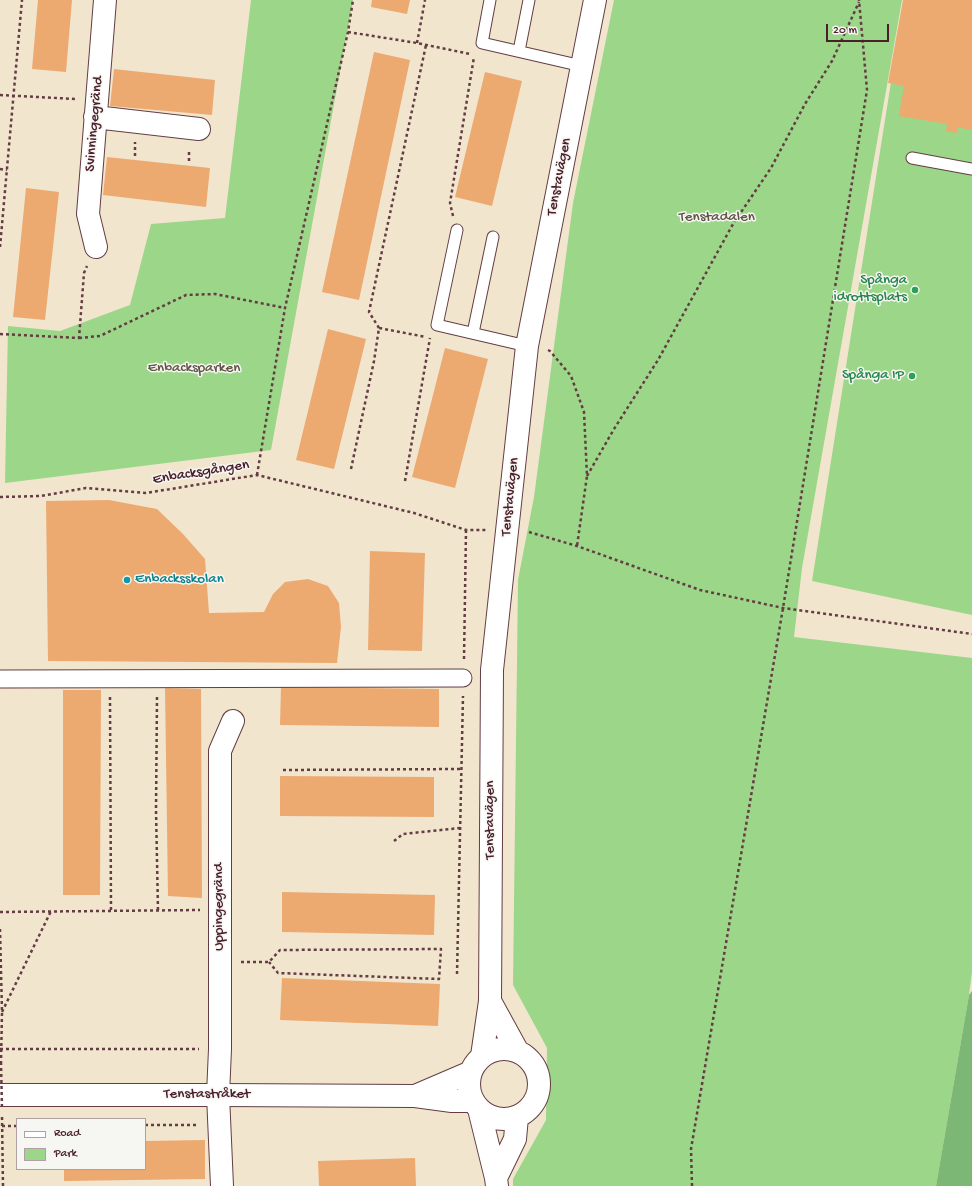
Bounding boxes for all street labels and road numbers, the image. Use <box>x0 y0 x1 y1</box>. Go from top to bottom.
street label: Svinningegränd <box>82 75 108 173</box>
street label: Tenstavägen <box>544 137 576 217</box>
street label: Enbacksgången <box>151 456 251 490</box>
street label: Tenstavägen <box>498 457 524 537</box>
street label: Tenstavägen <box>482 781 500 859</box>
street label: Uppingegränd <box>211 863 229 951</box>
street label: Tenstastråket <box>164 1086 250 1104</box>

